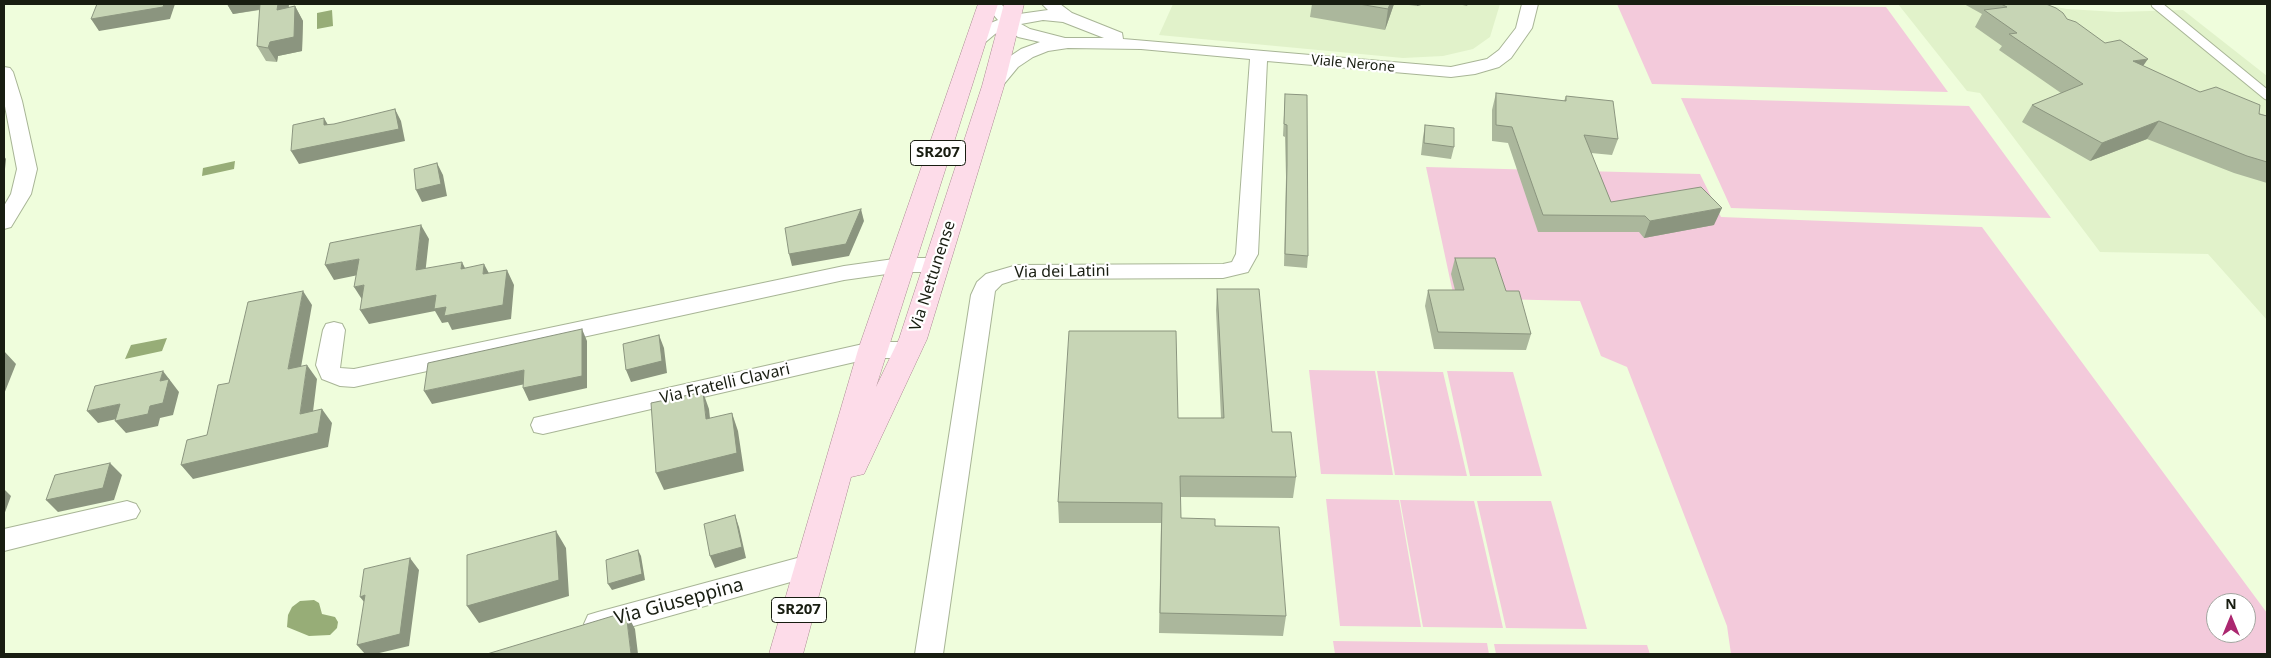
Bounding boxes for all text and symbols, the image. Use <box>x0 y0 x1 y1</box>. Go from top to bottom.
street label: Viale Nerone <box>1310 52 1396 76</box>
road number: SR207 <box>910 140 966 166</box>
street label: Via Nettunense <box>906 218 960 334</box>
street label: Via dei Latini <box>1014 262 1110 282</box>
street label: Via Fratelli Clavari <box>658 360 792 408</box>
street label: Via Giuseppina <box>612 574 746 630</box>
north arrow <box>2206 593 2256 643</box>
text: N <box>2225 594 2237 613</box>
road number: SR207 <box>772 598 826 622</box>

